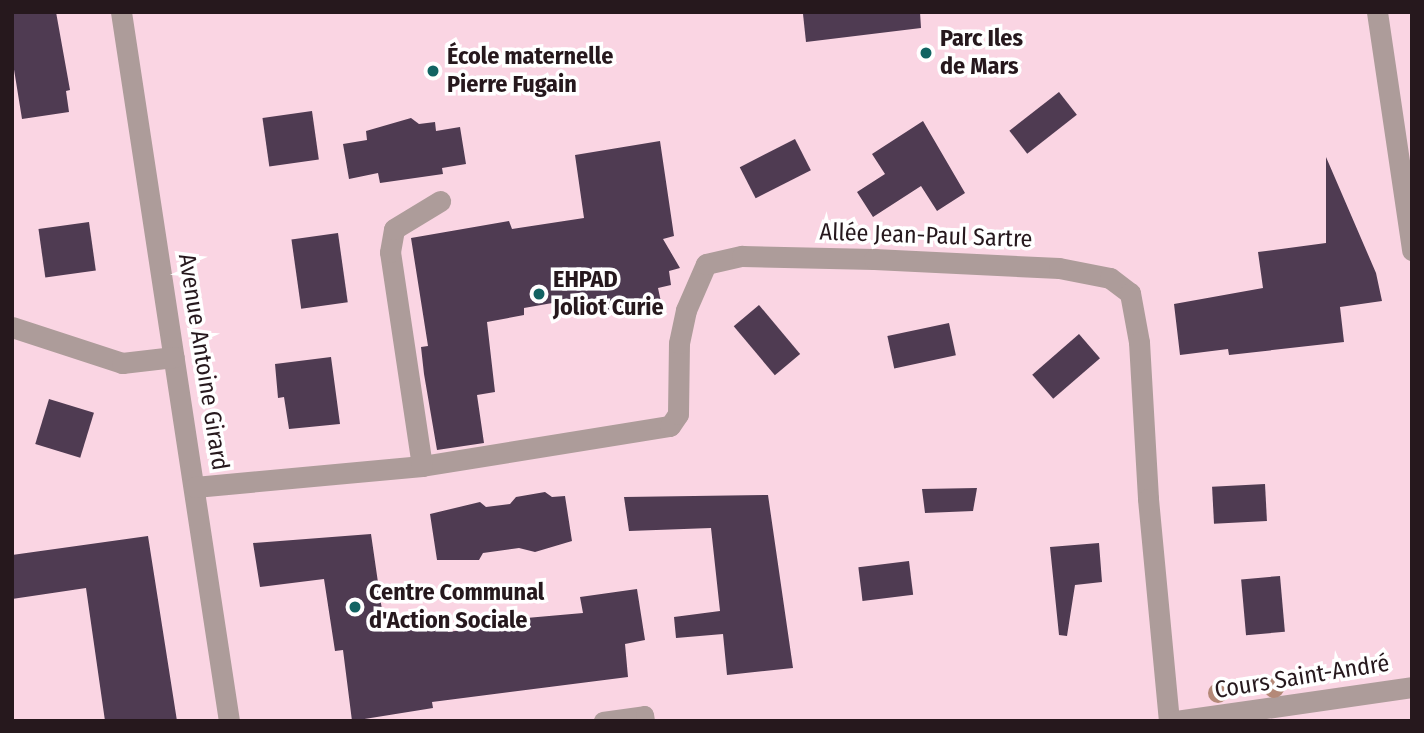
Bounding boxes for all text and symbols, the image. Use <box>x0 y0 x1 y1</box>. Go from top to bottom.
place label: Parc Iles de Mars <box>940 25 1023 81</box>
place label: École maternelle Pierre Fugain <box>447 43 613 99</box>
marker: Parc Iles de Mars <box>918 45 934 61</box>
marker: École maternelle Pierre Fugain <box>425 63 441 79</box>
street label: Allée Jean-Paul Sartre <box>819 218 1033 254</box>
street label: Avenue Antoine Girard <box>172 252 234 472</box>
place label: EHPAD Joliot Curie <box>553 266 664 322</box>
marker: EHPAD Joliot Curie <box>531 286 547 302</box>
place label: Centre Communal d'Action Sociale <box>369 579 544 635</box>
marker: Centre Communal d'Action Sociale <box>347 599 363 615</box>
street label: Cours Saint-André <box>1213 649 1391 705</box>

